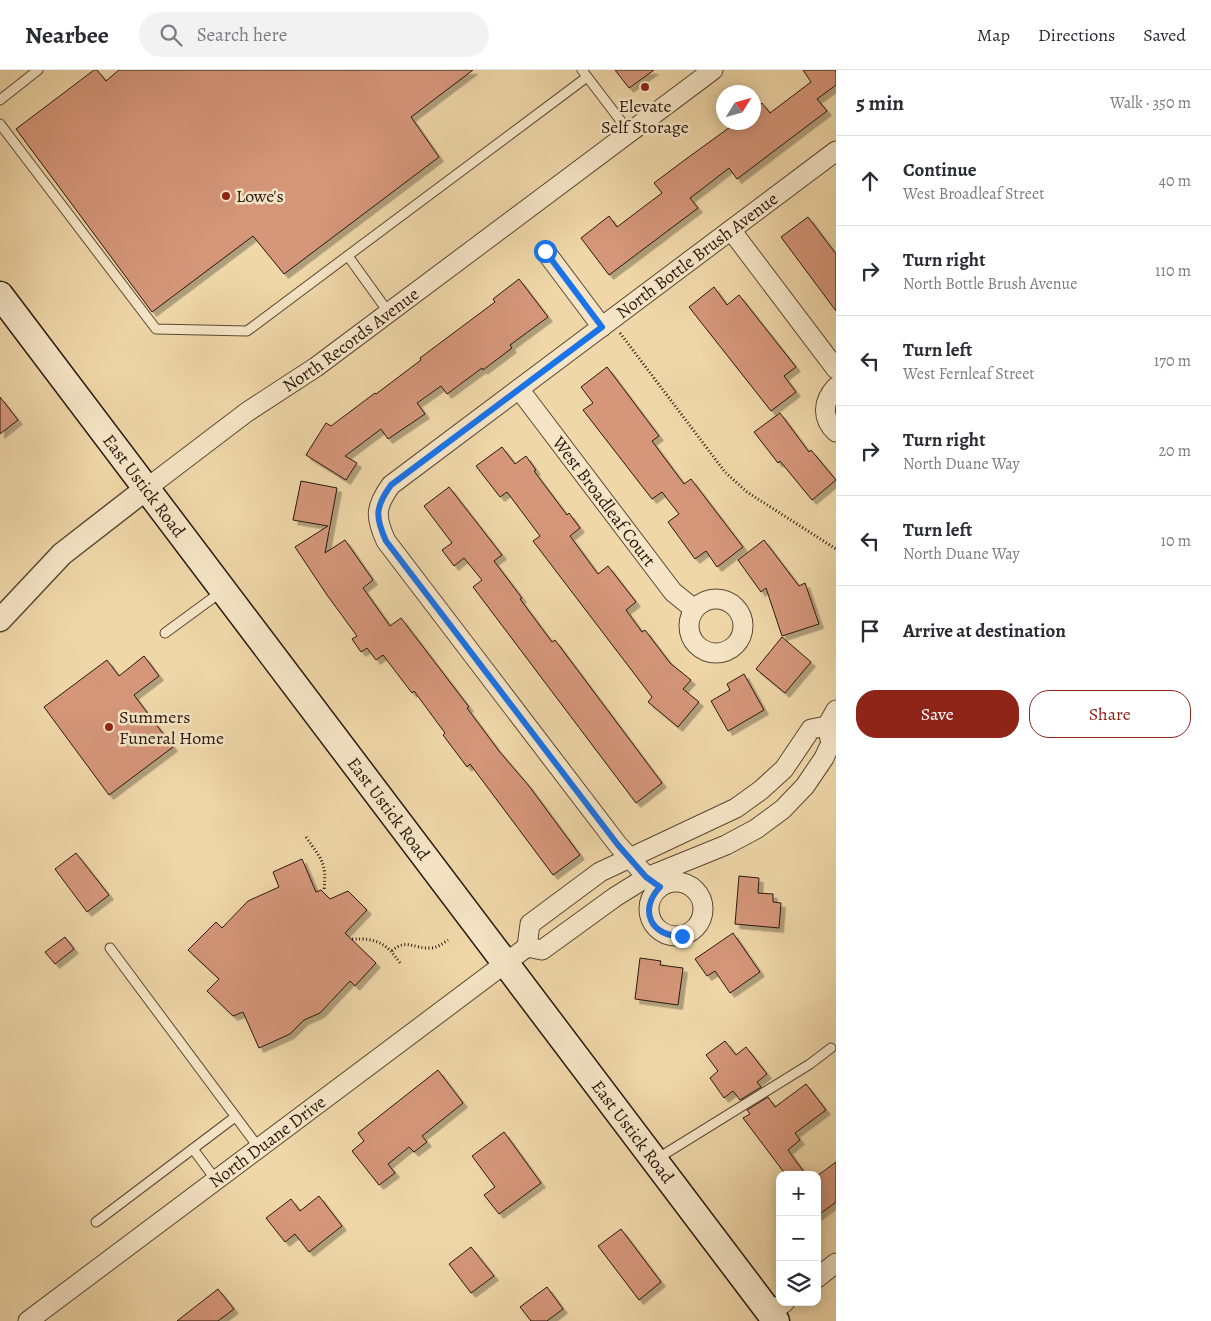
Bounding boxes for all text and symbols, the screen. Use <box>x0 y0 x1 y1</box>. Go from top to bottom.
search box <box>139 12 489 57</box>
text: Nearbee <box>25 19 109 51</box>
icon: search <box>157 21 185 49</box>
text: Search here <box>197 22 287 48</box>
text: Map <box>977 23 1010 47</box>
text: Directions <box>1038 23 1115 47</box>
text: Saved <box>1143 23 1186 47</box>
marker: Elevate Self Storage <box>639 81 651 93</box>
north arrow <box>716 85 761 130</box>
text: 5 min <box>856 89 904 117</box>
text: Walk · 350 m <box>1110 92 1191 114</box>
place label: Elevate Self Storage <box>601 94 689 139</box>
text: Continue <box>903 157 977 183</box>
icon: ahead <box>856 167 884 195</box>
text: 40 m <box>1159 170 1191 192</box>
text: West Broadleaf Street <box>903 183 1044 205</box>
place label: Lowe's <box>236 184 284 208</box>
street label: North Bottle Brush Avenue <box>611 187 783 324</box>
marker: Lowe's <box>220 190 232 202</box>
route start <box>534 240 557 263</box>
text: Turn right <box>903 247 985 273</box>
icon: right <box>856 257 884 285</box>
text: 110 m <box>1155 260 1191 282</box>
text: North Bottle Brush Avenue <box>903 273 1077 295</box>
street label: North Records Avenue <box>278 282 424 398</box>
text: Turn left <box>903 337 972 363</box>
icon: left <box>856 347 884 375</box>
text: 170 m <box>1154 350 1191 372</box>
text: West Fernleaf Street <box>903 363 1035 385</box>
text: Turn right <box>903 427 985 453</box>
street label: East Ustick Road <box>97 429 191 542</box>
street label: West Broadleaf Court <box>546 431 661 571</box>
icon: right <box>856 437 884 465</box>
text: 20 m <box>1158 440 1191 462</box>
text: North Duane Way <box>903 453 1020 475</box>
text: Turn left <box>903 517 972 543</box>
icon: left <box>856 527 884 555</box>
text: 10 m <box>1161 530 1191 552</box>
text: North Duane Way <box>903 543 1020 565</box>
icon: arrive <box>856 617 884 645</box>
text: Arrive at destination <box>903 618 1066 644</box>
button: Save <box>856 690 1019 738</box>
button: Share <box>1029 690 1191 738</box>
place label: Summers Funeral Home <box>119 705 224 750</box>
marker: Summers Funeral Home <box>103 721 115 733</box>
street label: East Ustick Road <box>342 752 436 865</box>
route end <box>671 925 694 948</box>
street label: East Ustick Road <box>586 1075 680 1188</box>
street label: North Duane Drive <box>204 1090 331 1193</box>
map controls <box>776 1171 821 1306</box>
button: + <box>776 1171 821 1216</box>
button: − <box>776 1216 821 1261</box>
button: layers <box>776 1261 821 1306</box>

